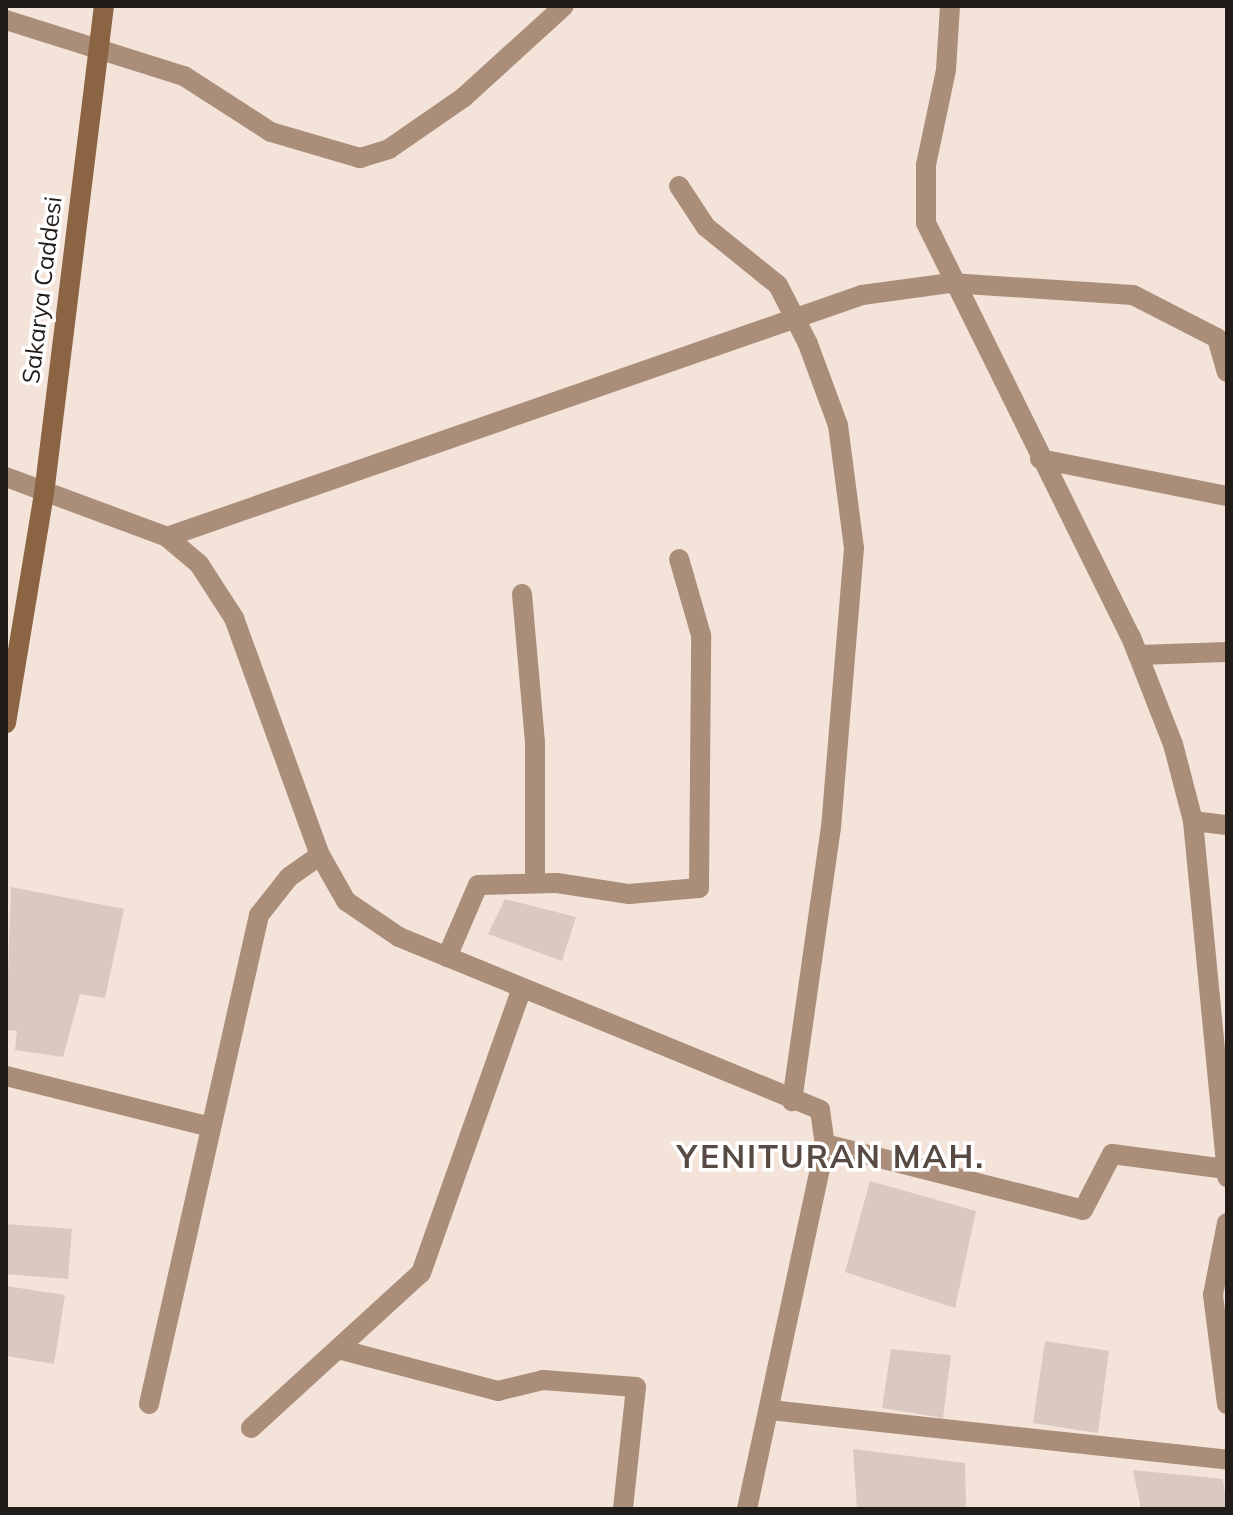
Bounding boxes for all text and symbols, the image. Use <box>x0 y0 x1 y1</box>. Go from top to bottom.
street label: Sakarya Caddesi <box>16 195 68 385</box>
district label: YENITURAN MAH. <box>677 1137 985 1175</box>

